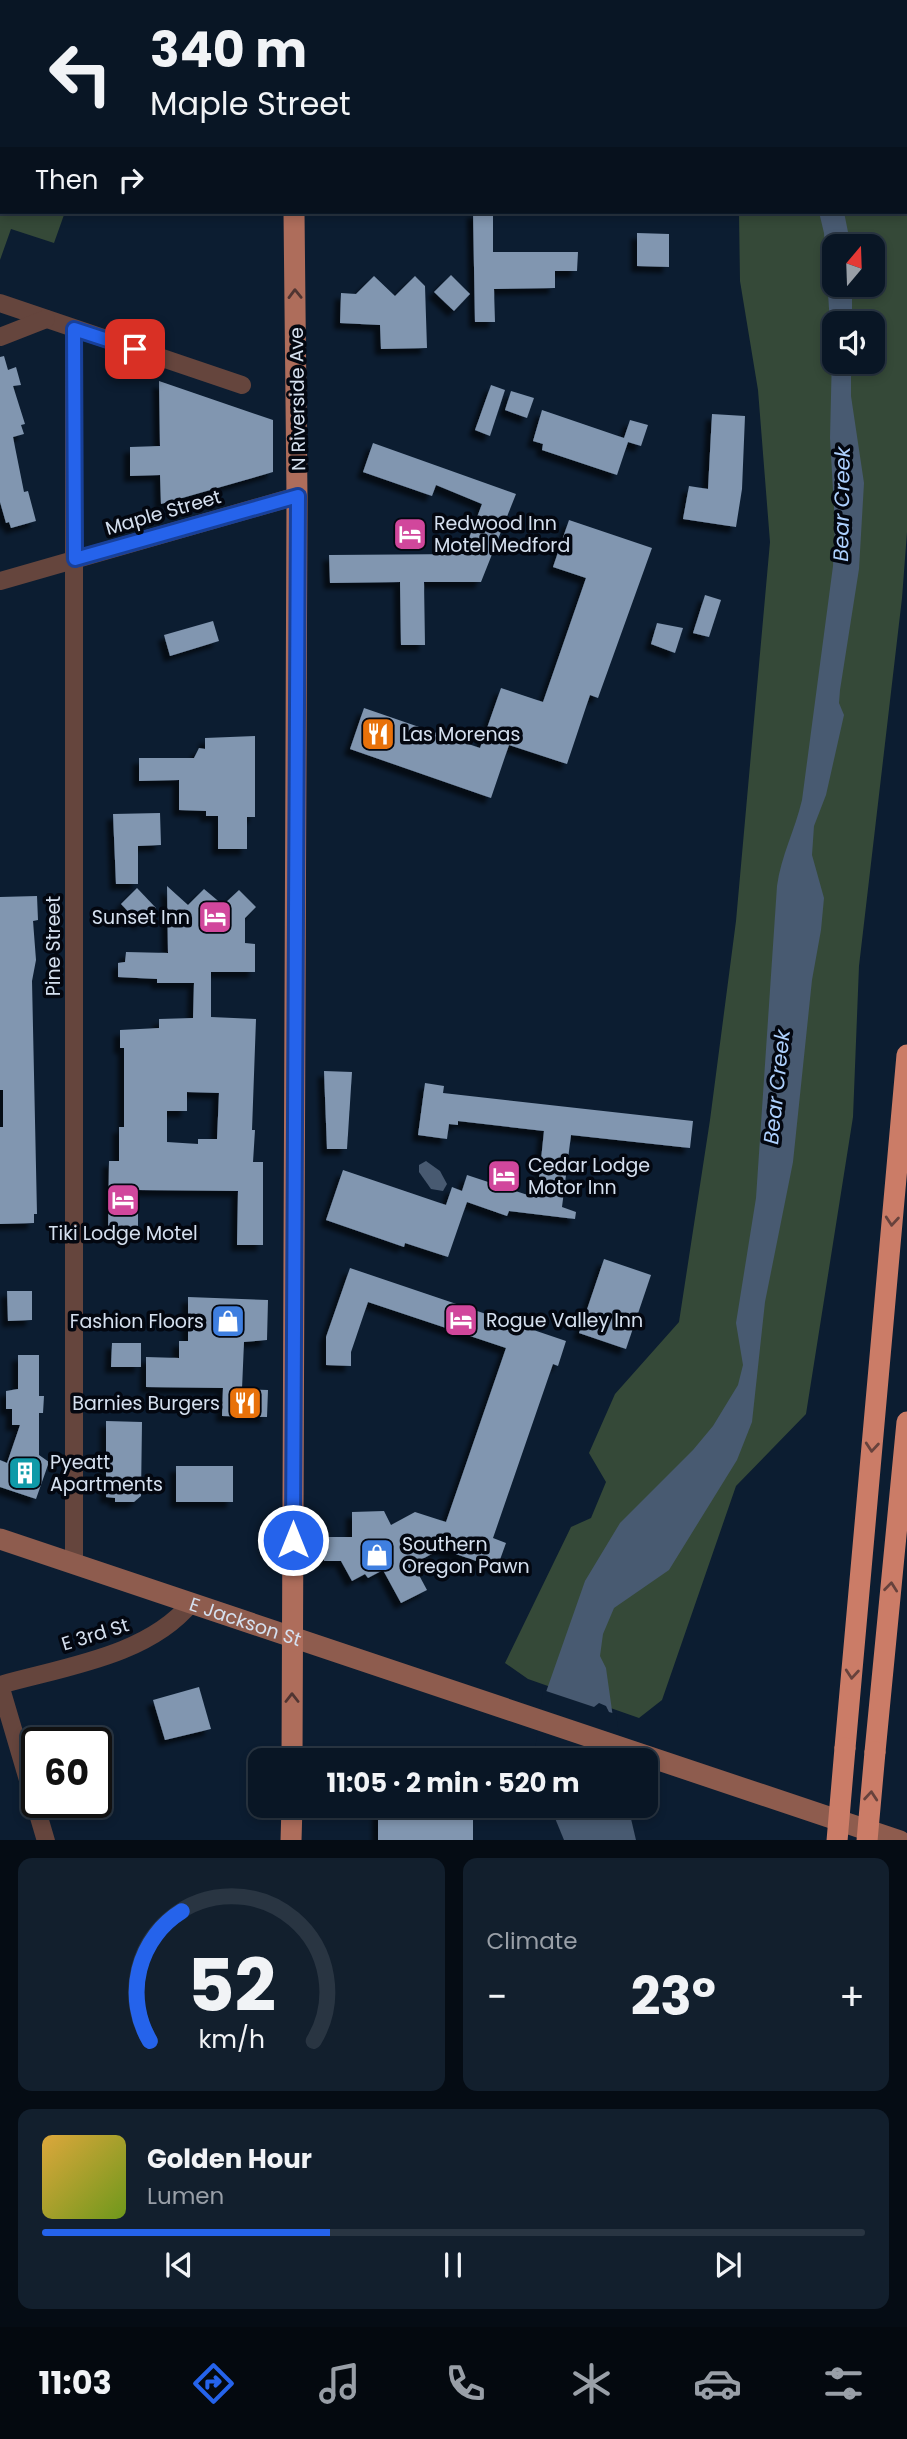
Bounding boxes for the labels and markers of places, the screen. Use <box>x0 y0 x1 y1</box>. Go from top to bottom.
pin <box>105 319 165 379</box>
place label: Redwood Inn Motel Medford <box>434 510 570 559</box>
hotel icon: Redwood Inn Motel Medford <box>391 515 429 553</box>
restaurant icon: Las Morenas <box>359 715 397 753</box>
place label: Las Morenas <box>402 721 520 748</box>
hotel icon: Sunset Inn <box>196 898 234 936</box>
place label: Sunset Inn <box>92 904 190 931</box>
place label: Cedar Lodge Motor Inn <box>528 1152 650 1201</box>
hotel icon: Cedar Lodge Motor Inn <box>485 1157 523 1195</box>
hotel icon: Tiki Lodge Motel <box>104 1181 142 1219</box>
place label: Tiki Lodge Motel <box>48 1220 198 1247</box>
hotel icon: Rogue Valley Inn <box>442 1301 480 1339</box>
shop icon: Fashion Floors <box>209 1302 247 1340</box>
place label: Rogue Valley Inn <box>486 1307 643 1334</box>
place label: Fashion Floors <box>70 1308 204 1335</box>
restaurant icon: Barnies Burgers <box>226 1384 264 1422</box>
place label: Barnies Burgers <box>72 1390 220 1417</box>
place label: Pyeatt Apartments <box>50 1449 163 1498</box>
building icon: Pyeatt Apartments <box>6 1454 44 1492</box>
place label: Southern Oregon Pawn <box>402 1531 530 1580</box>
shop icon: Southern Oregon Pawn <box>358 1536 396 1574</box>

